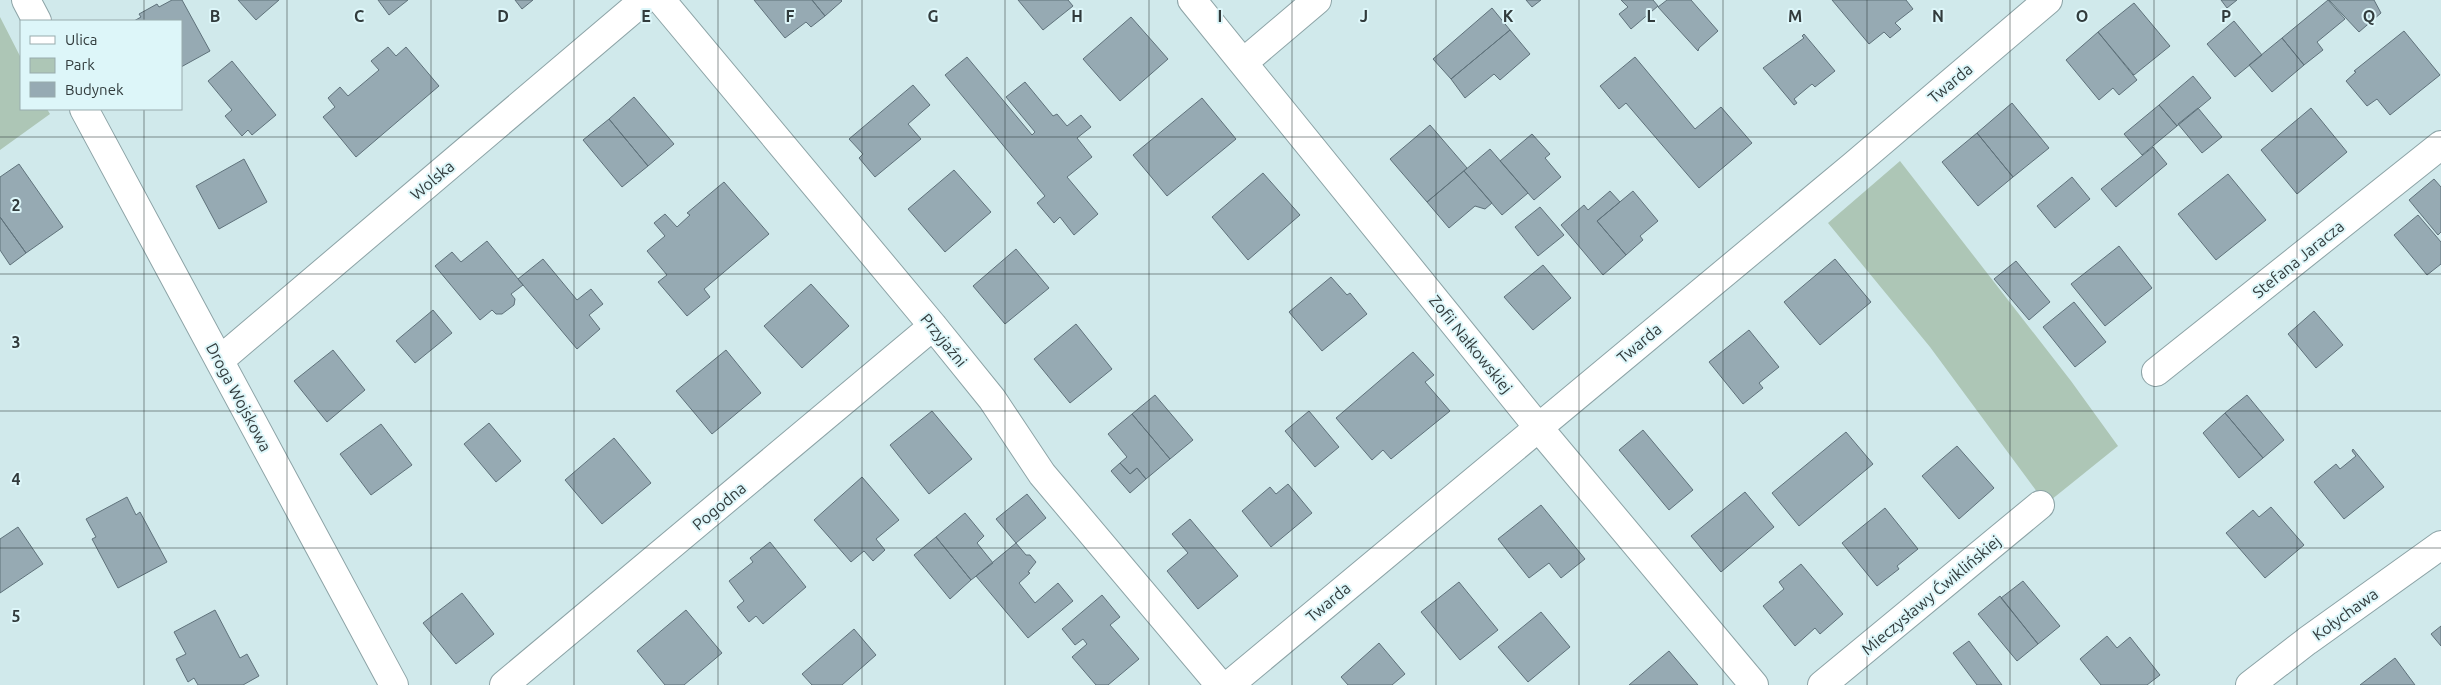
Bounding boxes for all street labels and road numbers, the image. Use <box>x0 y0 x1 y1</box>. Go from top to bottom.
street label: Twarda <box>1924 59 1976 107</box>
street label: Wolska <box>407 157 457 203</box>
street label: Stefana Jaracza <box>2249 217 2347 301</box>
street label: Zofii Nałkowskiej <box>1426 291 1516 397</box>
street label: Przyjaźni <box>917 310 971 370</box>
street label: Twarda <box>1613 319 1665 367</box>
street label: Droga Wojskowa <box>203 340 275 454</box>
street label: Pogodna <box>689 479 749 533</box>
street label: Mieczysławy Ćwiklińskiej <box>1857 531 2004 658</box>
street label: Twarda <box>1302 578 1354 626</box>
street label: Kołychawa <box>2309 584 2381 644</box>

